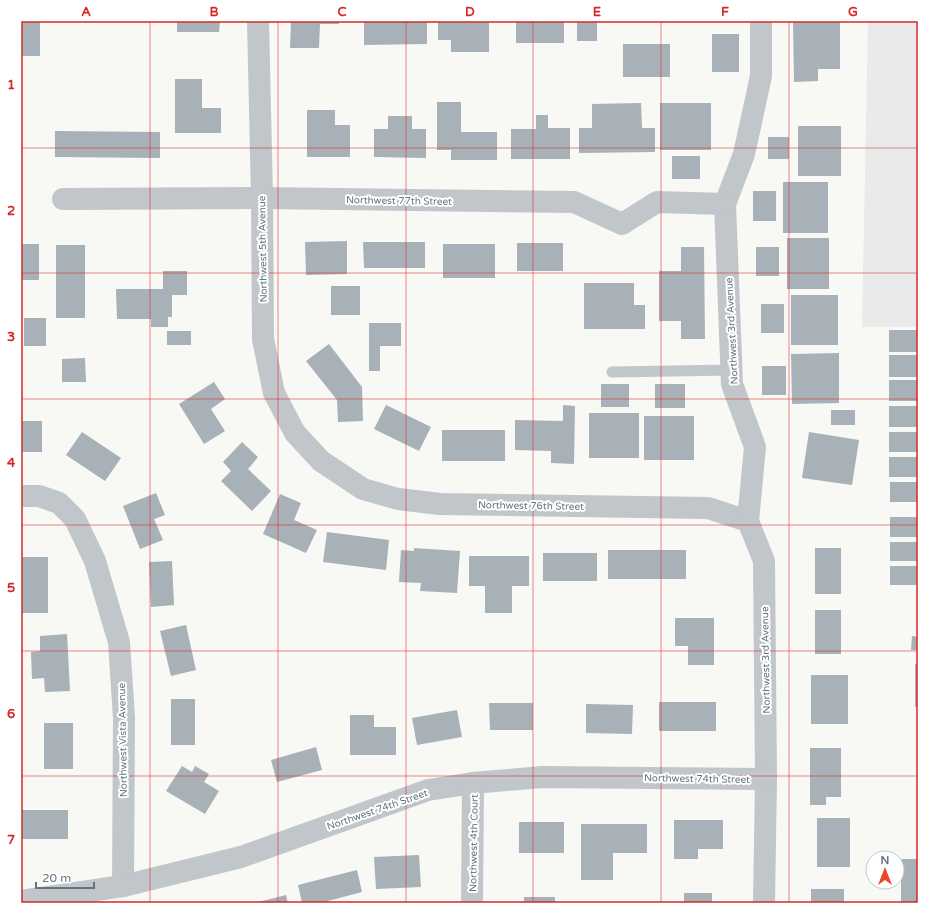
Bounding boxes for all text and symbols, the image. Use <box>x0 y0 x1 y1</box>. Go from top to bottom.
text: A <box>81 4 91 20</box>
text: B <box>209 4 219 20</box>
text: C <box>337 4 347 20</box>
text: D <box>465 4 475 20</box>
text: E <box>593 4 601 20</box>
text: F <box>721 4 729 20</box>
text: G <box>848 4 858 20</box>
text: 1 <box>7 77 15 93</box>
street label: Northwest 77th Street <box>346 194 452 208</box>
street label: Northwest 5th Avenue <box>256 195 270 303</box>
text: 2 <box>7 203 15 219</box>
street label: Northwest 3rd Avenue <box>723 277 741 385</box>
text: 3 <box>7 329 15 345</box>
text: 4 <box>7 455 16 471</box>
street label: Northwest 76th Street <box>478 499 584 513</box>
text: 5 <box>7 580 15 596</box>
street label: Northwest 3rd Avenue <box>759 606 773 714</box>
street label: Northwest Vista Avenue <box>116 682 130 797</box>
text: 6 <box>7 706 15 722</box>
street label: Northwest 74th Street <box>644 772 750 786</box>
street label: Northwest 74th Street <box>325 787 430 833</box>
street label: Northwest 4th Court <box>467 794 481 892</box>
text: 7 <box>7 832 15 848</box>
north arrow <box>865 850 905 890</box>
text: N <box>881 854 889 867</box>
scale bar <box>36 864 94 890</box>
text: 20 m <box>42 871 71 885</box>

